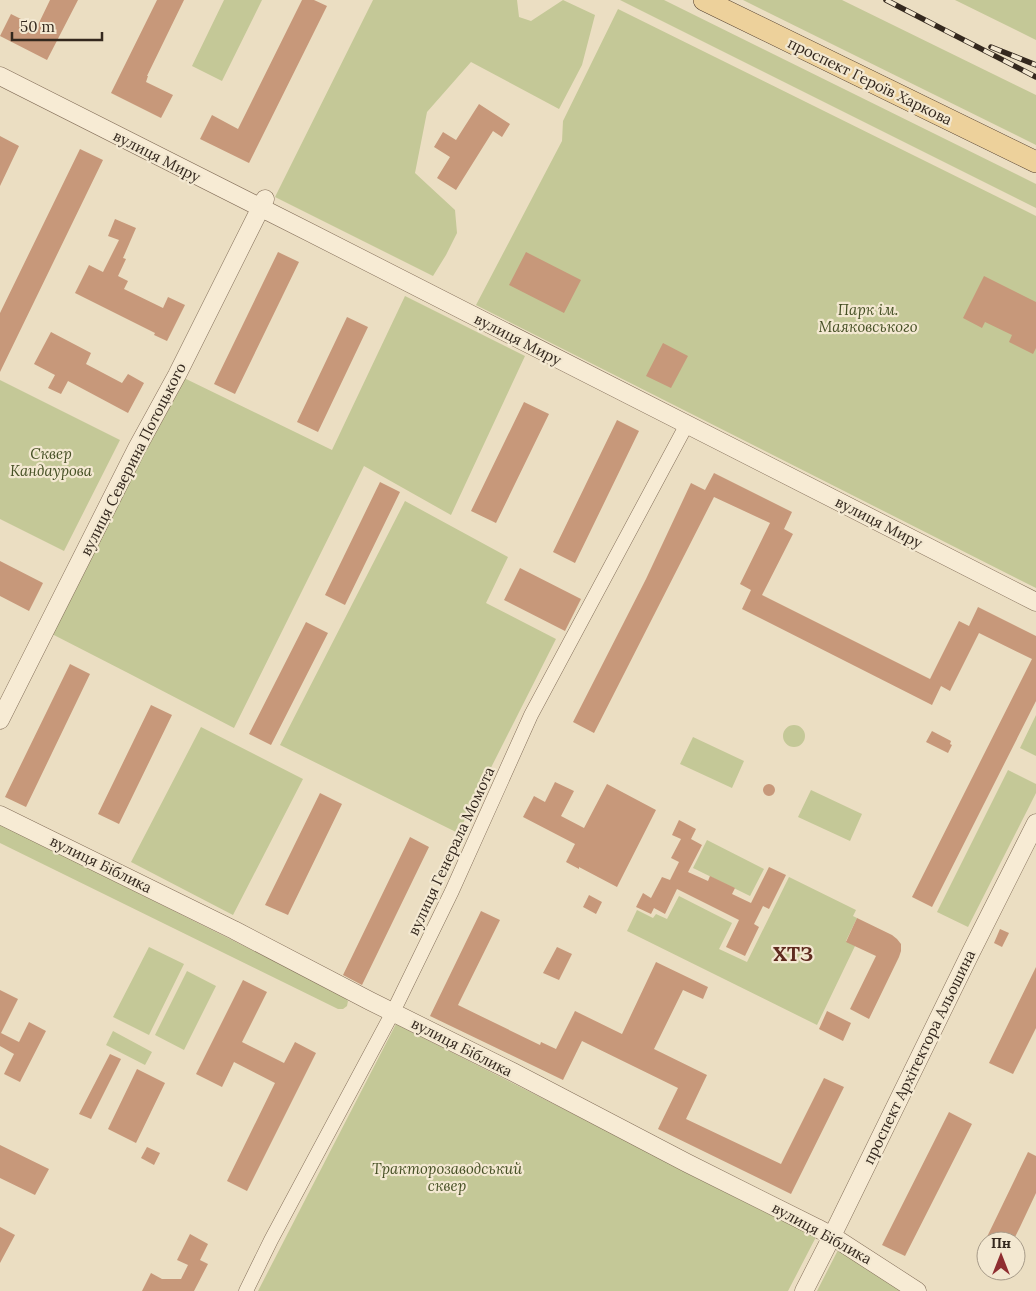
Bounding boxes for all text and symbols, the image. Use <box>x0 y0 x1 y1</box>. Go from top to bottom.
scale bar <box>12 10 102 42</box>
text: 50 m <box>20 17 55 36</box>
street label: проспект Героїв Харкова <box>785 33 956 129</box>
street label: вулиця Миру <box>110 126 204 186</box>
park label: Парк ім. Маяковського <box>818 300 918 336</box>
street label: вулиця Миру <box>471 309 565 369</box>
street label: вулиця Северина Потоцького <box>76 359 190 559</box>
park label: Сквер Кандаурова <box>10 444 93 480</box>
street label: вулиця Миру <box>832 492 926 552</box>
street label: вулиця Генерала Момота <box>404 763 499 938</box>
street label: вулиця Біблика <box>47 831 155 897</box>
district label: ХТЗ <box>773 941 813 966</box>
street label: проспект Архітектора Альошина <box>859 946 979 1167</box>
street label: вулиця Біблика <box>408 1013 516 1081</box>
park label: Тракторозаводський сквер <box>372 1159 522 1195</box>
street label: вулиця Біблика <box>769 1198 875 1268</box>
north arrow <box>976 1231 1026 1281</box>
text: Пн <box>991 1234 1011 1252</box>

